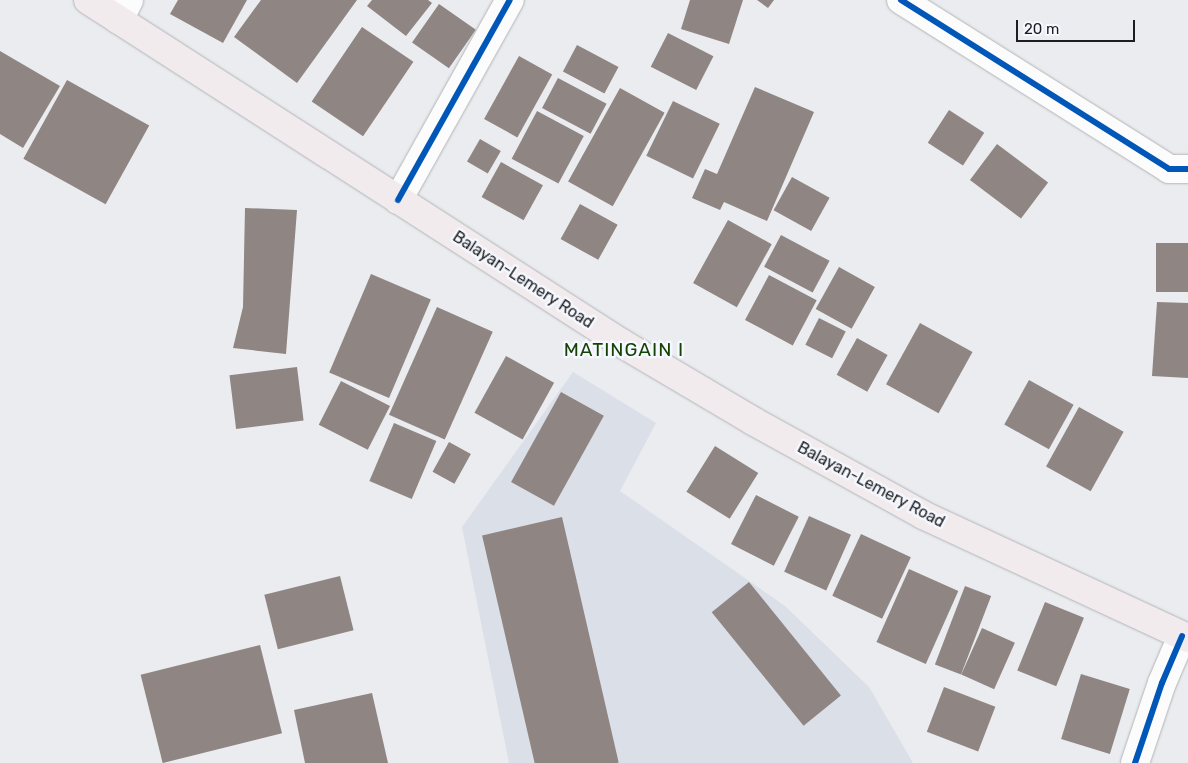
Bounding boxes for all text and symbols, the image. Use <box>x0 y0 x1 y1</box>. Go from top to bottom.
scale bar <box>1018 10 1137 42</box>
text: 20 m <box>1024 20 1059 38</box>
street label: Balayan-Lemery Road <box>449 227 597 333</box>
district label: MATINGAIN I <box>562 339 686 361</box>
street label: Balayan-Lemery Road <box>794 438 948 532</box>

